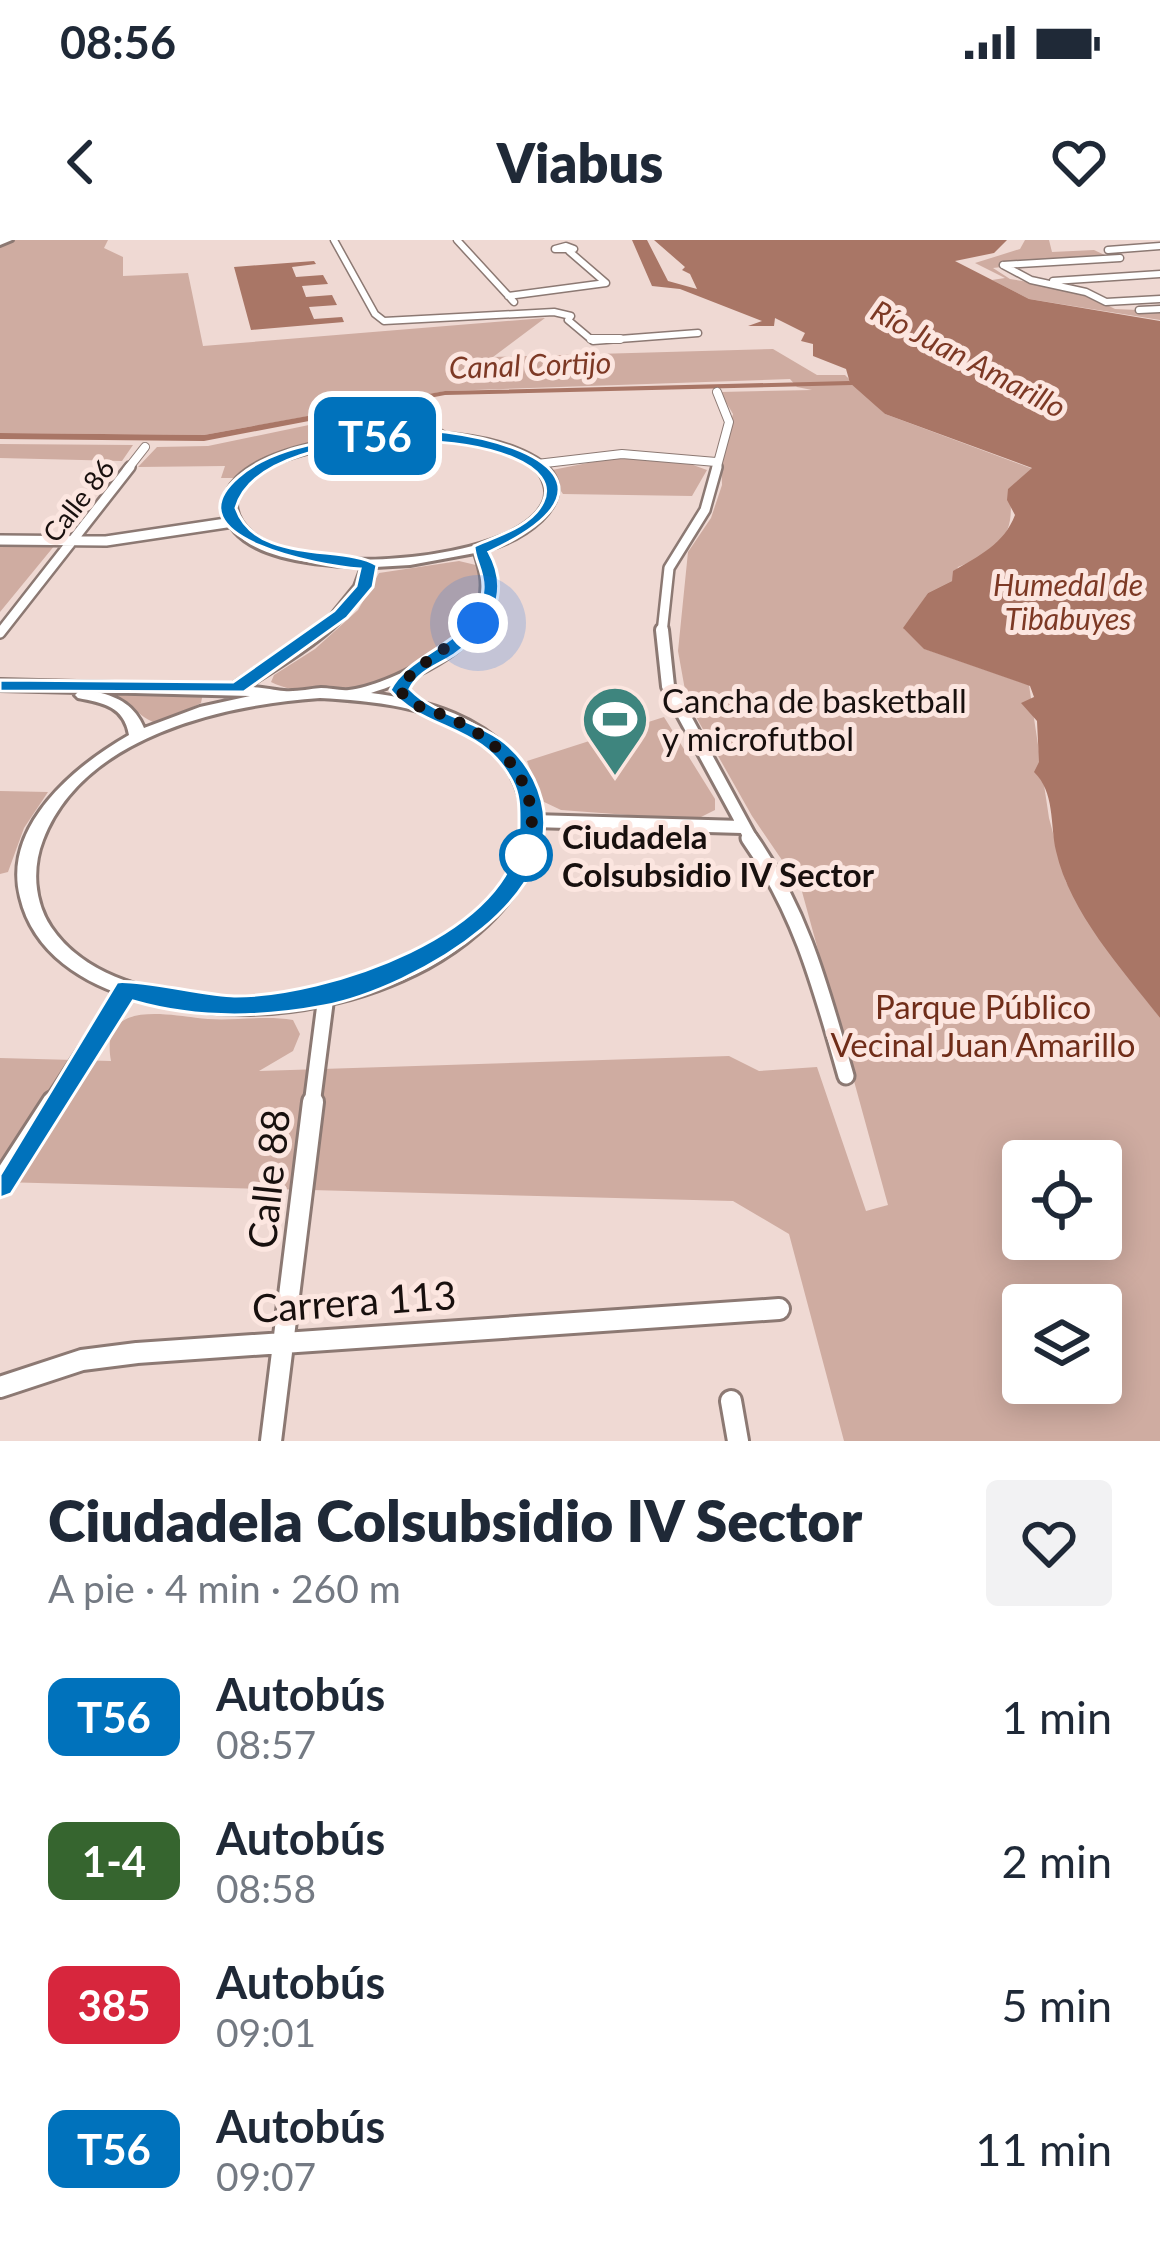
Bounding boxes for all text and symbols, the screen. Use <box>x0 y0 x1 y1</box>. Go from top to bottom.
text: 08:56 <box>60 15 176 69</box>
icon: back <box>48 129 114 195</box>
icon: heart <box>1046 129 1112 195</box>
text: Viabus <box>497 130 663 195</box>
water label: Río Juan Amarillo <box>866 292 1072 424</box>
water label: Canal Cortijo <box>448 343 612 385</box>
line badge: T56 <box>306 397 444 475</box>
text: T56 <box>338 411 412 461</box>
street label: Calle 86 <box>35 452 121 548</box>
water label: Humedal de Tibabuyes <box>993 566 1143 636</box>
your location <box>448 593 508 653</box>
place label: Cancha de basketball y microfutbol <box>662 680 967 758</box>
sports icon: Cancha de basketball y microfutbol <box>580 684 650 778</box>
place label: Ciudadela Colsubsidio IV Sector <box>562 816 875 894</box>
marker: Ciudadela Colsubsidio IV Sector <box>501 830 551 880</box>
park label: Parque Público Vecinal Juan Amarillo <box>830 986 1136 1064</box>
street label: Calle 88 <box>238 1107 298 1251</box>
map controls <box>1002 1140 1122 1404</box>
button: locate <box>1002 1140 1122 1260</box>
street label: Carrera 113 <box>250 1271 458 1331</box>
button: layers <box>1002 1284 1122 1404</box>
button: heart <box>986 1480 1112 1606</box>
text: Ciudadela Colsubsidio IV Sector <box>48 1486 862 1554</box>
text: A pie · 4 min · 260 m <box>48 1565 401 1611</box>
text: Autobús <box>216 1667 385 1721</box>
text: 1 min <box>1001 1690 1112 1744</box>
text: T56 <box>77 1692 151 1742</box>
text: 08:57 <box>216 1721 316 1767</box>
text: Autobús <box>216 1811 385 1865</box>
text: 2 min <box>1001 1834 1112 1888</box>
text: 1-4 <box>82 1836 146 1886</box>
text: 08:58 <box>216 1865 316 1911</box>
text: Autobús <box>216 1955 385 2009</box>
text: 5 min <box>1001 1978 1112 2032</box>
text: 385 <box>77 1980 151 2030</box>
text: 09:01 <box>216 2009 316 2055</box>
text: Autobús <box>216 2099 385 2153</box>
text: 11 min <box>975 2122 1112 2176</box>
text: T56 <box>77 2124 151 2174</box>
text: 09:07 <box>216 2153 316 2199</box>

